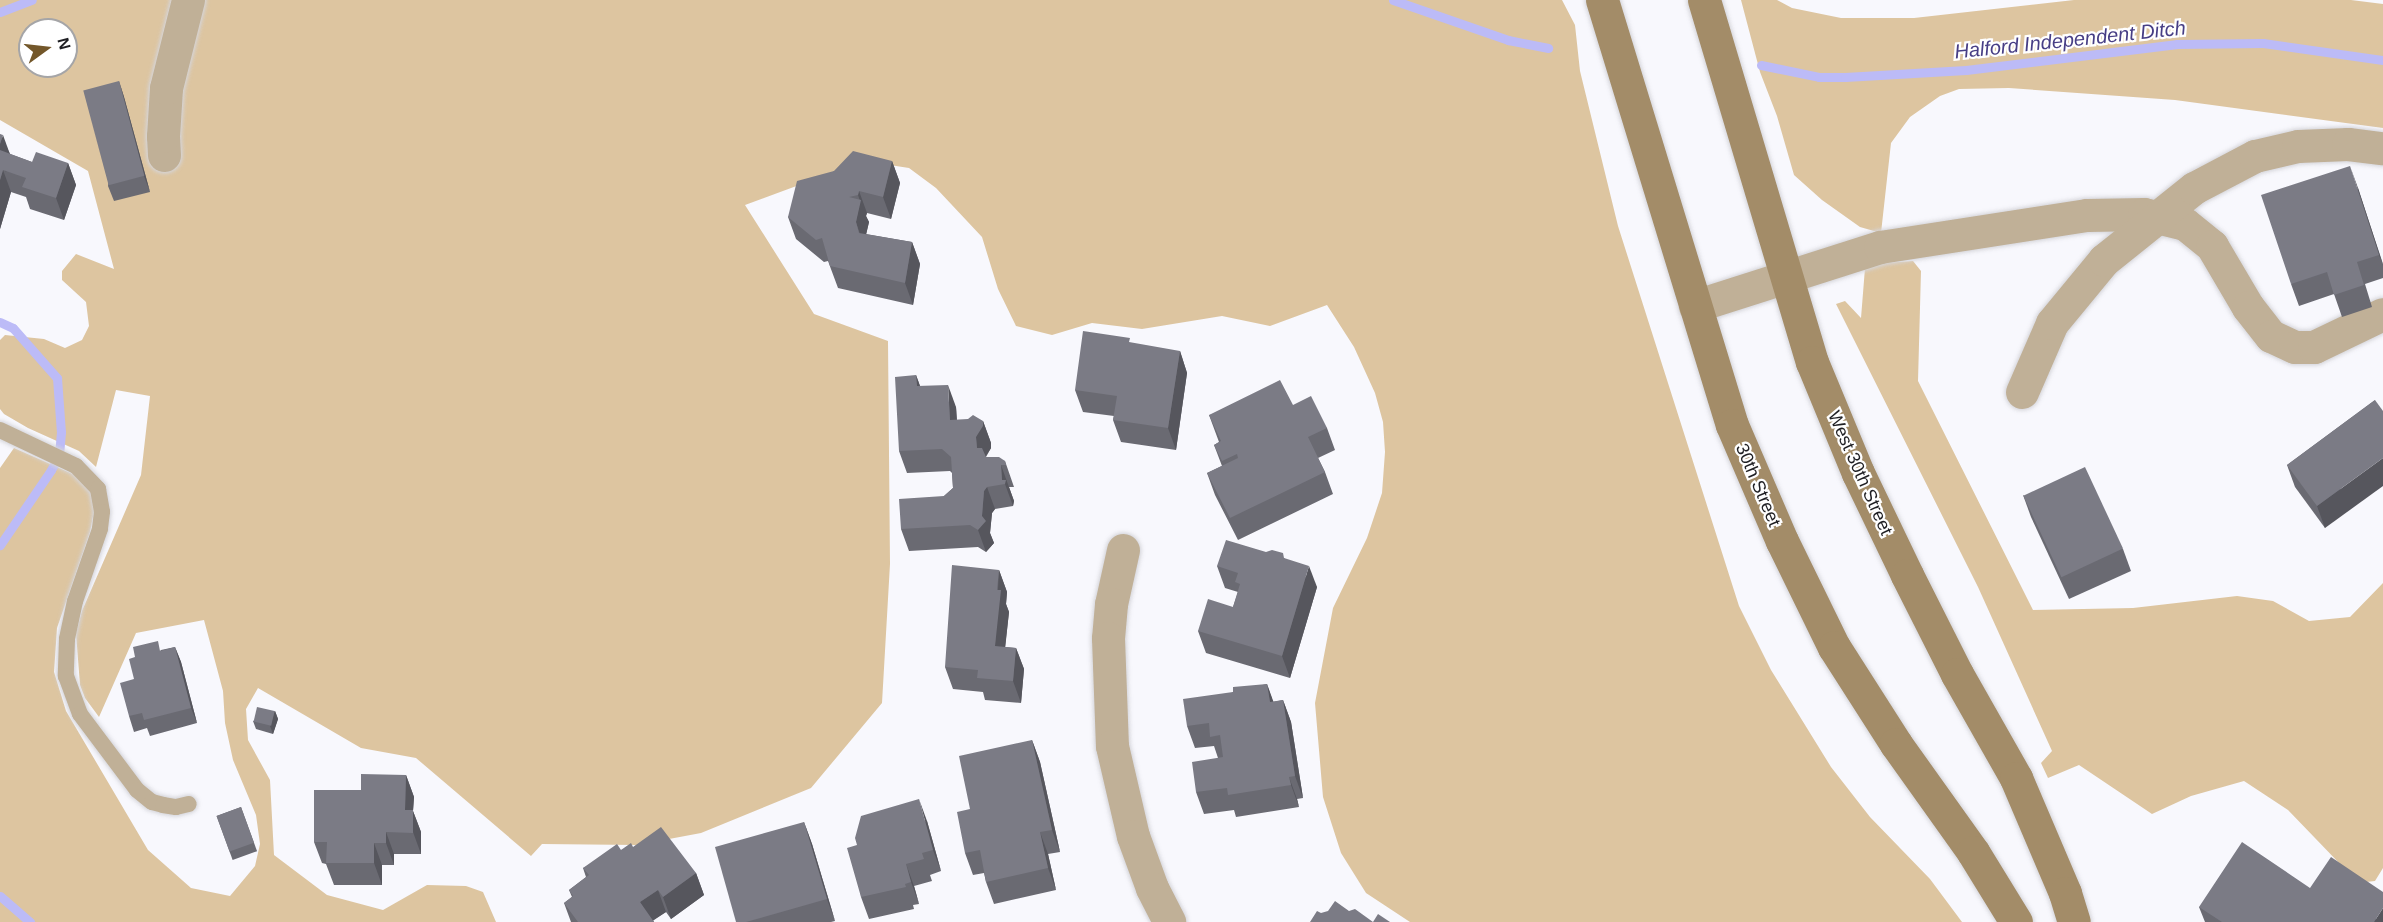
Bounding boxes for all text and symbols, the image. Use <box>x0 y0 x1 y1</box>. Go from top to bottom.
water label: Halford Independent Ditch <box>1953 16 2187 64</box>
north arrow <box>18 18 78 78</box>
text: N <box>54 36 74 52</box>
street label: West 30th Street <box>1823 408 1897 538</box>
street label: 30th Street <box>1731 440 1785 530</box>

